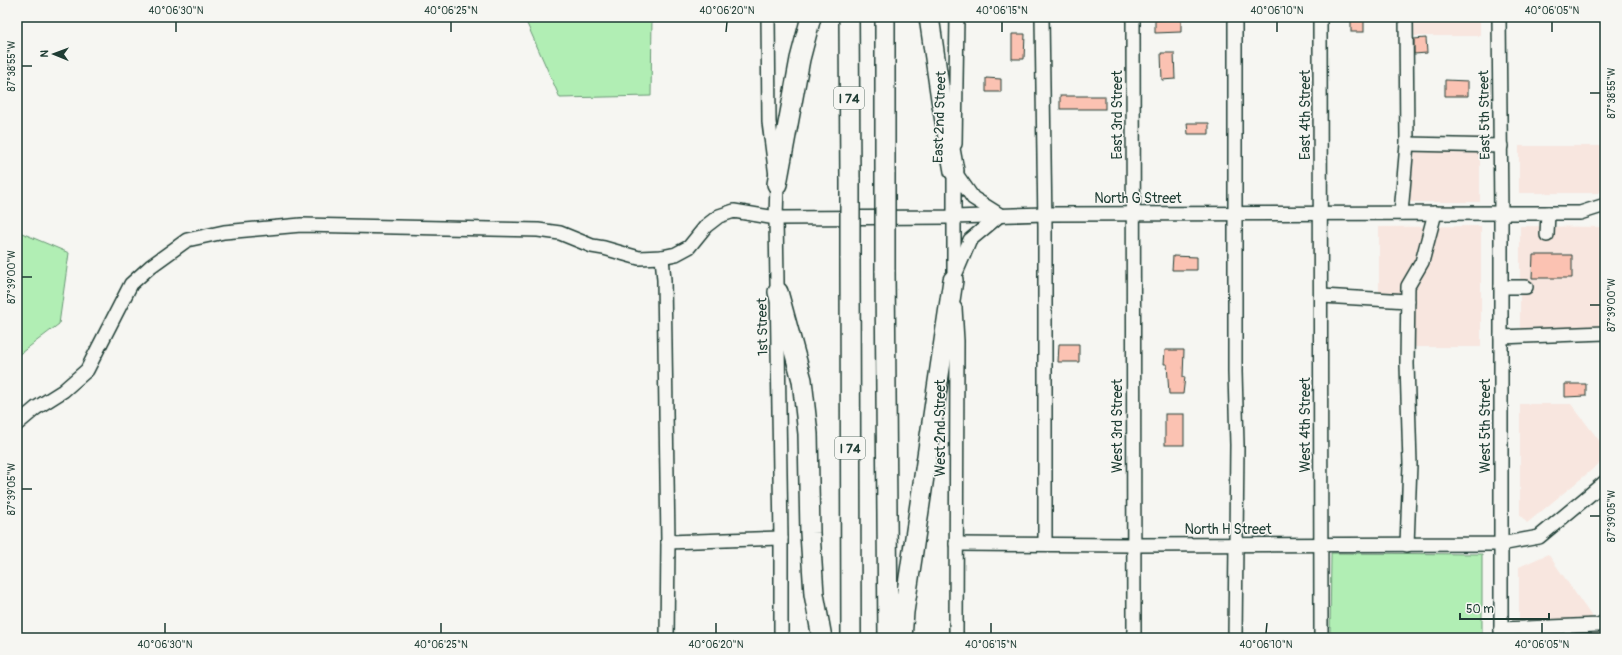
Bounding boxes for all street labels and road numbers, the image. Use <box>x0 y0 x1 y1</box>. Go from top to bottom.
street label: East 2nd Street <box>929 70 950 163</box>
street label: East 3rd Street <box>1109 70 1126 160</box>
street label: East 4th Street <box>1297 70 1314 160</box>
street label: East 5th Street <box>1475 70 1494 160</box>
road number: I 74 <box>834 87 864 109</box>
street label: North G Street <box>1094 190 1182 207</box>
street label: 1st Street <box>753 297 772 356</box>
street label: West 4th Street <box>1297 377 1314 473</box>
street label: West 5th Street <box>1477 378 1494 473</box>
street label: West 2nd Street <box>932 379 949 477</box>
street label: West 3rd Street <box>1109 379 1126 473</box>
road number: I 74 <box>835 437 865 459</box>
street label: North H Street <box>1184 521 1272 538</box>

